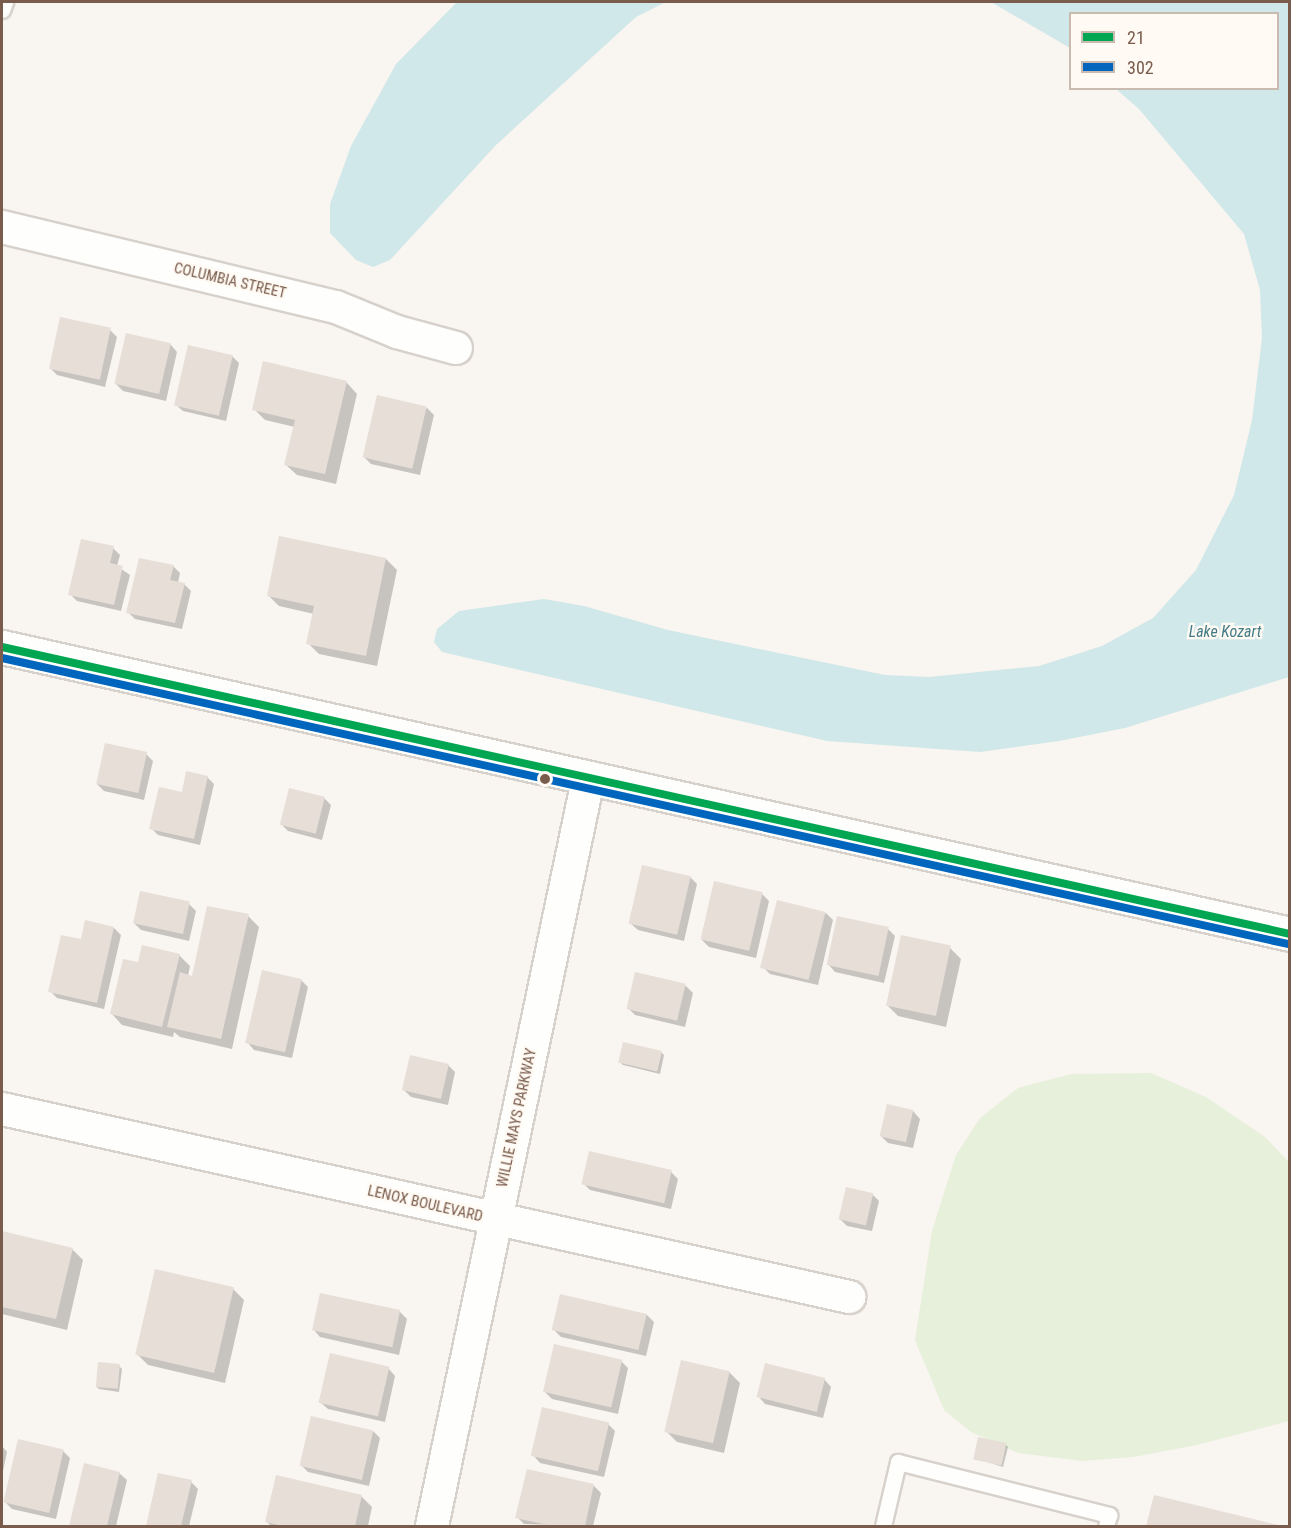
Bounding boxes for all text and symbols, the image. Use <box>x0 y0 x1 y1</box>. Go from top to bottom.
legend <box>1069 12 1279 90</box>
text: 21 <box>1127 27 1145 48</box>
text: 302 <box>1127 57 1154 78</box>
street label: COLUMBIA STREET <box>172 259 288 303</box>
water label: Lake Kozart <box>1189 622 1261 642</box>
unlabelled marker <box>539 773 551 785</box>
street label: WILLIE MAYS PARKWAY <box>493 1047 541 1189</box>
street label: LENOX BOULEVARD <box>366 1182 484 1226</box>

